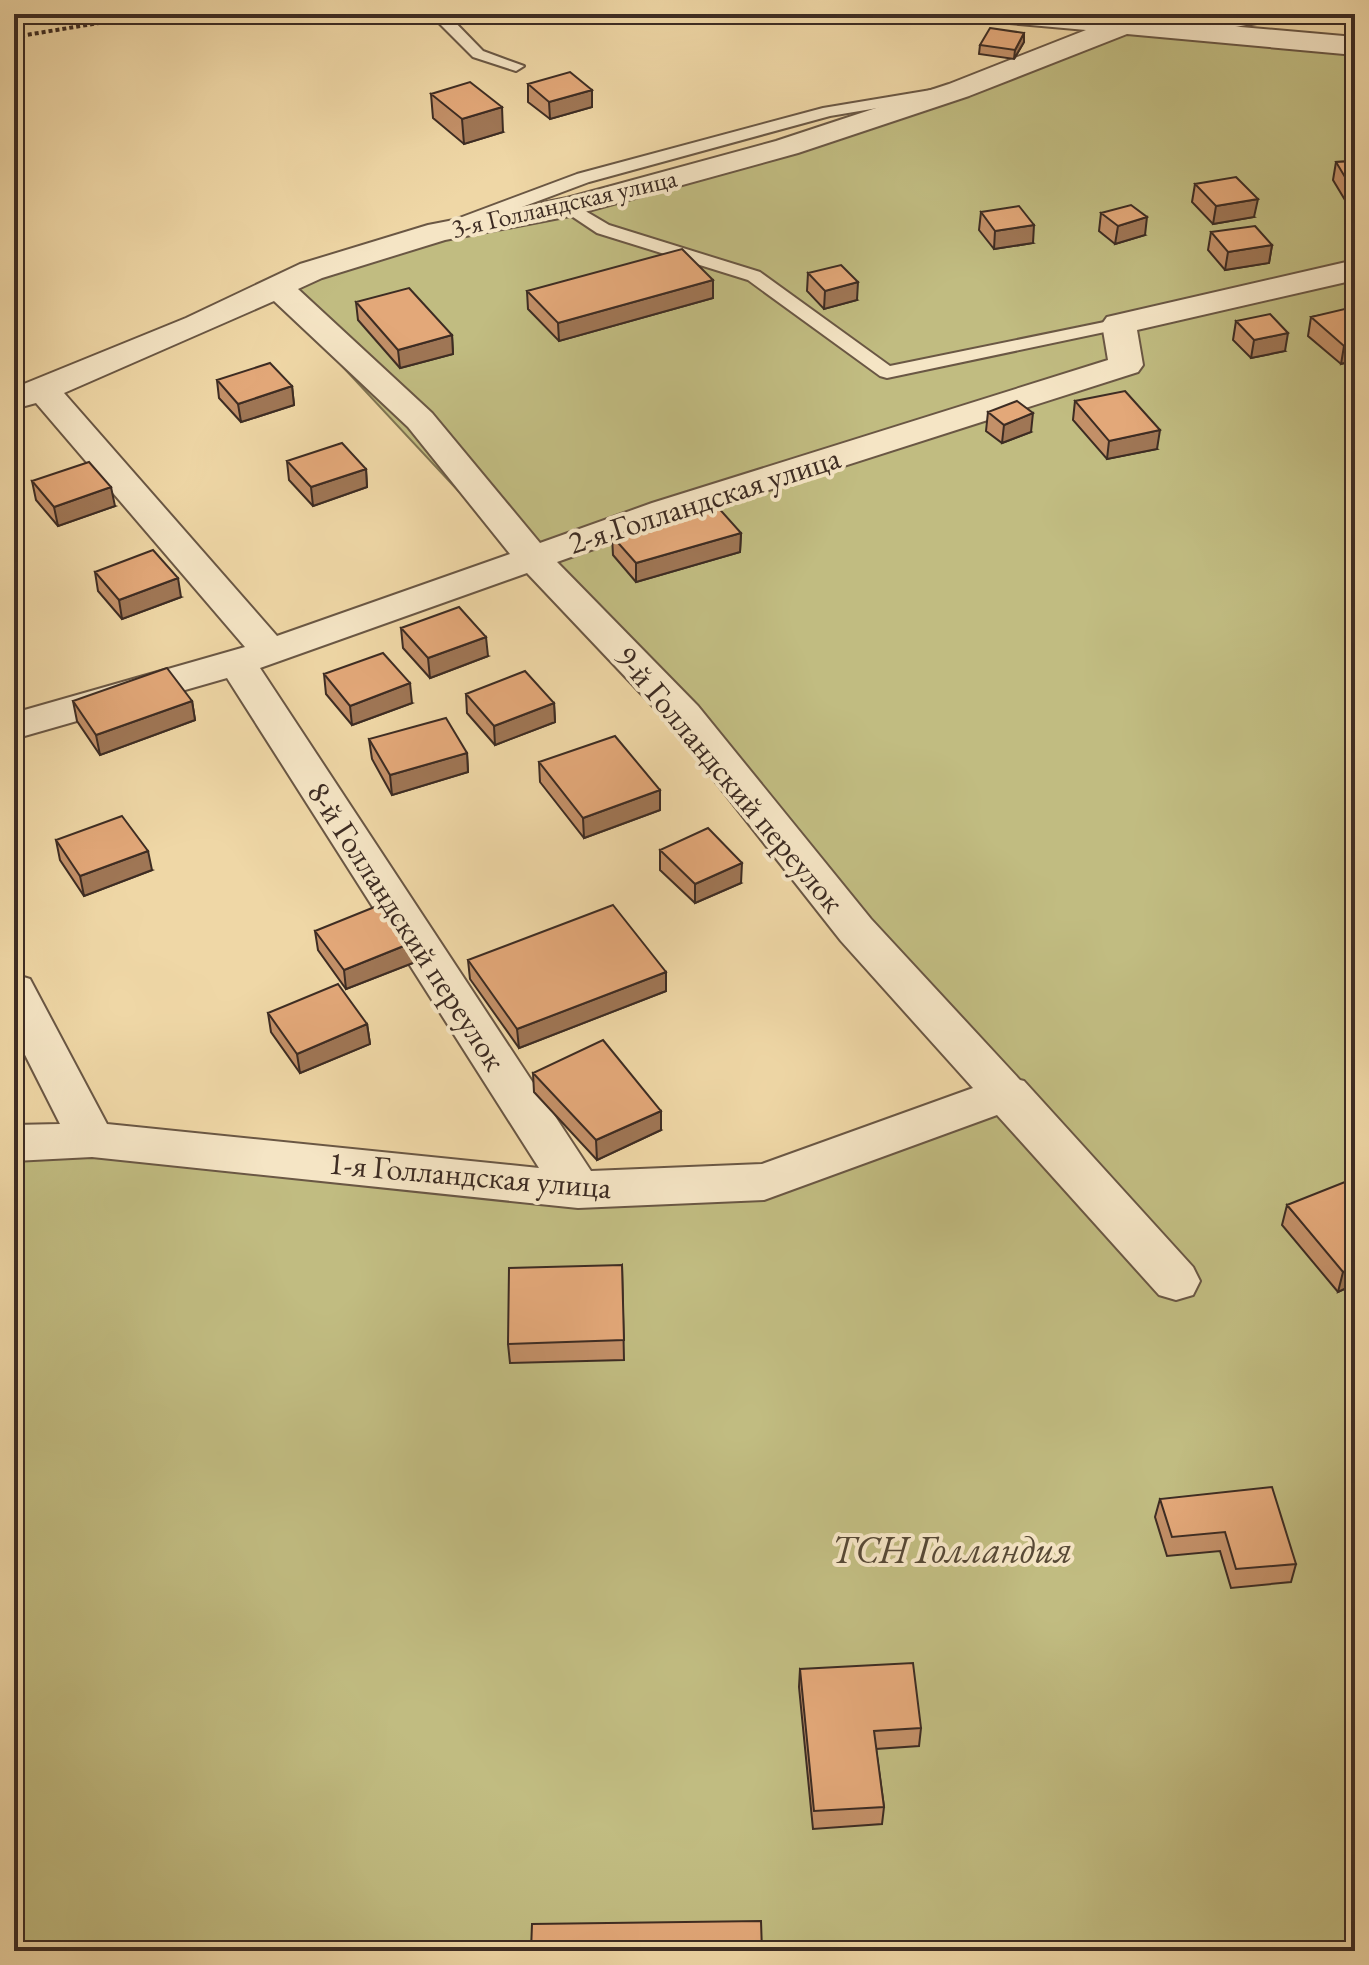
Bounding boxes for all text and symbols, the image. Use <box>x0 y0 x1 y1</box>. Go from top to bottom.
street label: 3-я Голландская улица <box>448 160 681 246</box>
street label: 2-я Голландская улица <box>563 436 846 564</box>
street label: 9-й Голландский переулок <box>606 637 854 921</box>
street label: 8-й Голландский переулок <box>298 774 516 1078</box>
street label: 1-я Голландская улица <box>327 1142 613 1208</box>
park label: ТСН Голландия <box>832 1524 1073 1573</box>

